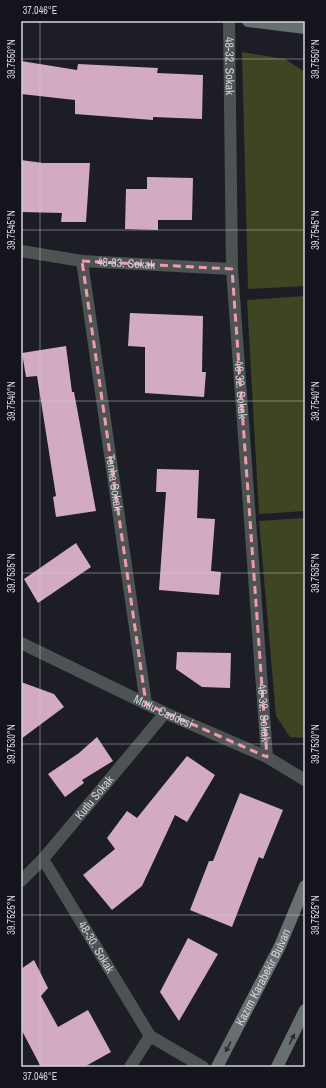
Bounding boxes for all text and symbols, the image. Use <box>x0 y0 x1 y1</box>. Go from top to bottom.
text: 37.046°E <box>23 4 57 17</box>
street label: 48-32. Sokak <box>221 37 238 95</box>
text: 39.7550°N <box>5 39 18 79</box>
text: 39.7550°N <box>309 39 322 79</box>
text: 39.7545°N <box>5 210 18 250</box>
text: 39.7545°N <box>309 210 322 250</box>
street label: 48-33. Sokak <box>97 254 156 273</box>
street label: 48-32. Sokak <box>231 360 251 419</box>
text: 39.7540°N <box>5 381 18 421</box>
text: 39.7540°N <box>309 381 322 421</box>
street label: Tenha Sokak <box>102 453 126 512</box>
text: 39.7535°N <box>5 553 18 593</box>
text: 39.7535°N <box>309 553 322 593</box>
street label: 48-32. Sokak <box>254 683 274 742</box>
street label: Mutlu Caddesi <box>131 691 195 732</box>
text: 39.7530°N <box>5 724 18 764</box>
text: 39.7530°N <box>309 724 322 764</box>
street label: Kutlu Sokak <box>71 772 117 823</box>
text: 39.7525°N <box>5 895 18 935</box>
text: 39.7525°N <box>309 895 322 935</box>
street label: 48-30. Sokak <box>74 918 118 976</box>
street label: Kazım Karabekir Bulvarı <box>232 926 294 1029</box>
one-way arrow <box>289 1033 295 1045</box>
one-way arrow <box>224 1041 231 1053</box>
text: 37.046°E <box>23 1070 57 1083</box>

